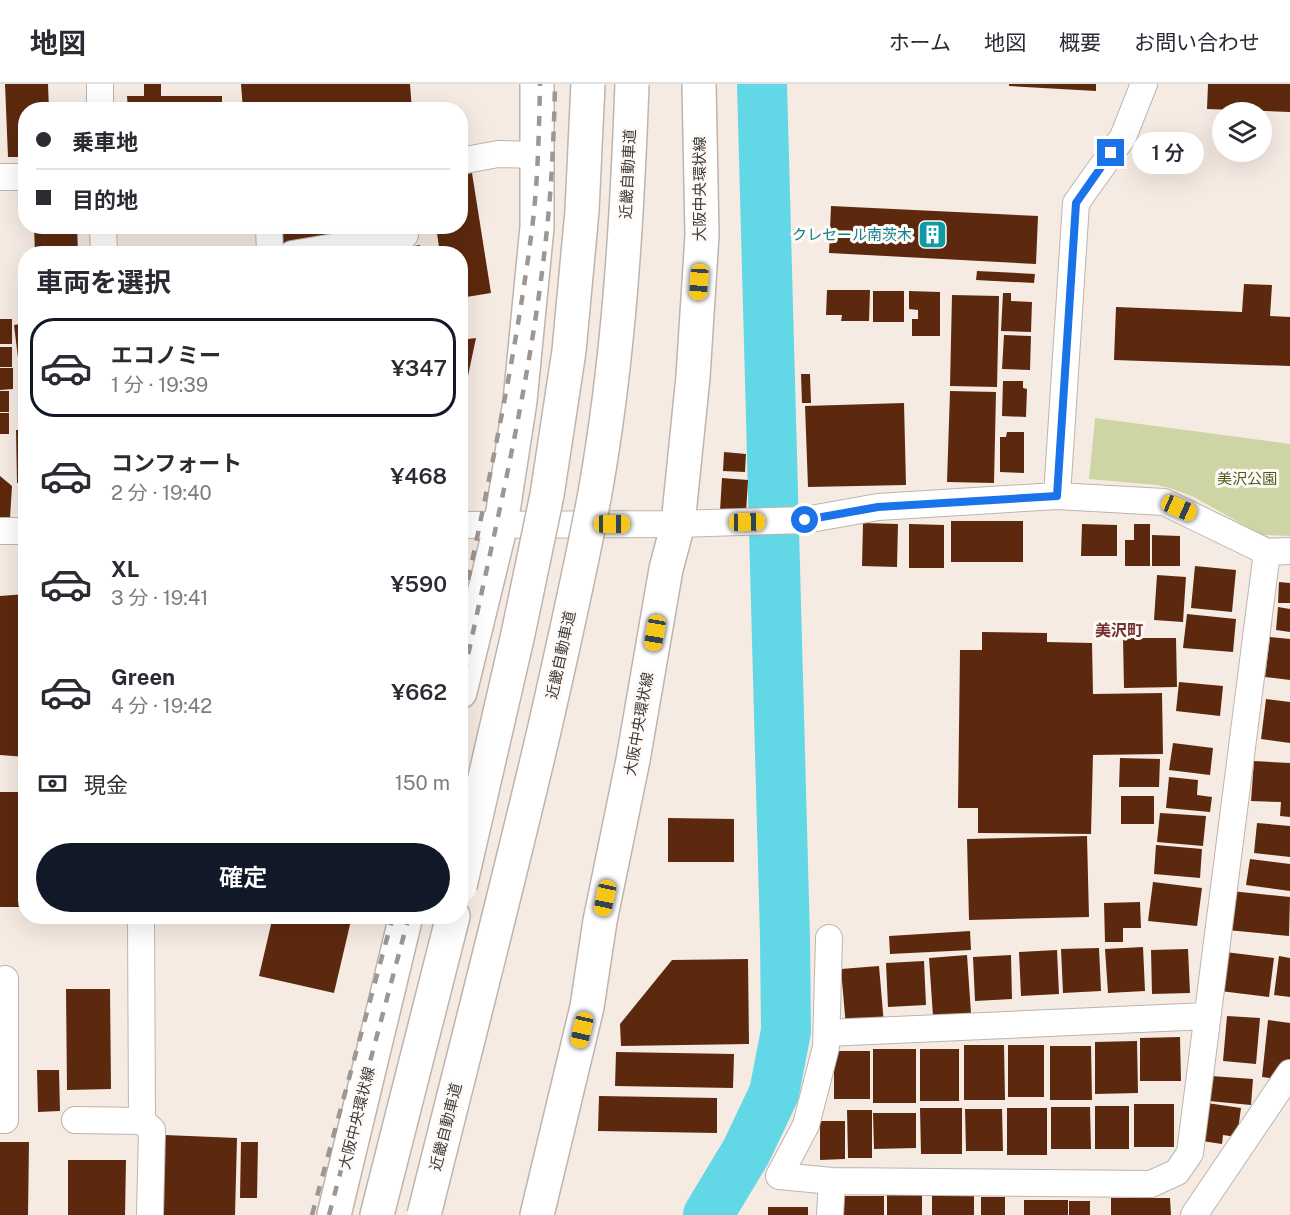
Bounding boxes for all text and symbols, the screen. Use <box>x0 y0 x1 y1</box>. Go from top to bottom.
text: 地図 <box>30 26 86 59</box>
text: ホーム <box>889 30 951 55</box>
text: 地図 <box>984 30 1026 55</box>
text: 概要 <box>1059 30 1101 55</box>
text: お問い合わせ <box>1134 30 1260 55</box>
map controls <box>1212 102 1272 162</box>
button: layers <box>1212 102 1272 162</box>
text: 乗車地 <box>72 129 138 155</box>
street label: 近畿自動車道 <box>617 129 638 219</box>
callout: 1 分 <box>1132 132 1204 174</box>
street label: 大阪中央環状線 <box>691 136 708 242</box>
route end <box>1097 139 1124 166</box>
text: 1 分 <box>1151 141 1185 165</box>
text: 目的地 <box>72 187 138 213</box>
building icon: クレセール南茨木 <box>917 219 949 251</box>
place label: クレセール南茨木 <box>792 226 912 243</box>
car <box>689 263 709 301</box>
text: 車両を選択 <box>36 266 171 298</box>
icon: car <box>39 341 93 395</box>
text: エコノミー <box>111 342 221 368</box>
text: ¥347 <box>391 355 447 381</box>
text: 1 分 · 19:39 <box>111 373 208 397</box>
icon: car <box>39 449 93 503</box>
text: コンフォート <box>111 450 242 476</box>
text: ¥468 <box>390 463 447 489</box>
park label: 美沢公園 <box>1217 470 1277 487</box>
text: 2 分 · 19:40 <box>111 481 212 505</box>
car <box>1159 492 1199 524</box>
route start <box>791 506 818 533</box>
car <box>729 513 765 531</box>
car <box>594 515 630 533</box>
text: XL <box>111 556 139 582</box>
icon: car <box>39 557 93 611</box>
text: ¥590 <box>391 571 447 597</box>
text: 3 分 · 19:41 <box>111 586 208 610</box>
street label: 近畿自動車道 <box>543 609 578 701</box>
car <box>643 614 667 652</box>
district label: 美沢町 <box>1095 621 1143 640</box>
text: Green <box>111 664 175 690</box>
icon: car <box>39 665 93 719</box>
street label: 大阪中央環状線 <box>621 671 656 777</box>
text: ¥662 <box>391 679 447 705</box>
text: 4 分 · 19:42 <box>111 694 212 718</box>
icon: cash <box>36 767 69 800</box>
text: 150 m <box>395 771 450 795</box>
text: 現金 <box>84 772 128 798</box>
button: 確定 <box>36 843 450 912</box>
car <box>592 879 618 917</box>
car <box>569 1010 595 1050</box>
street label: 大阪中央環状線 <box>336 1065 377 1171</box>
street label: 近畿自動車道 <box>426 1081 465 1173</box>

